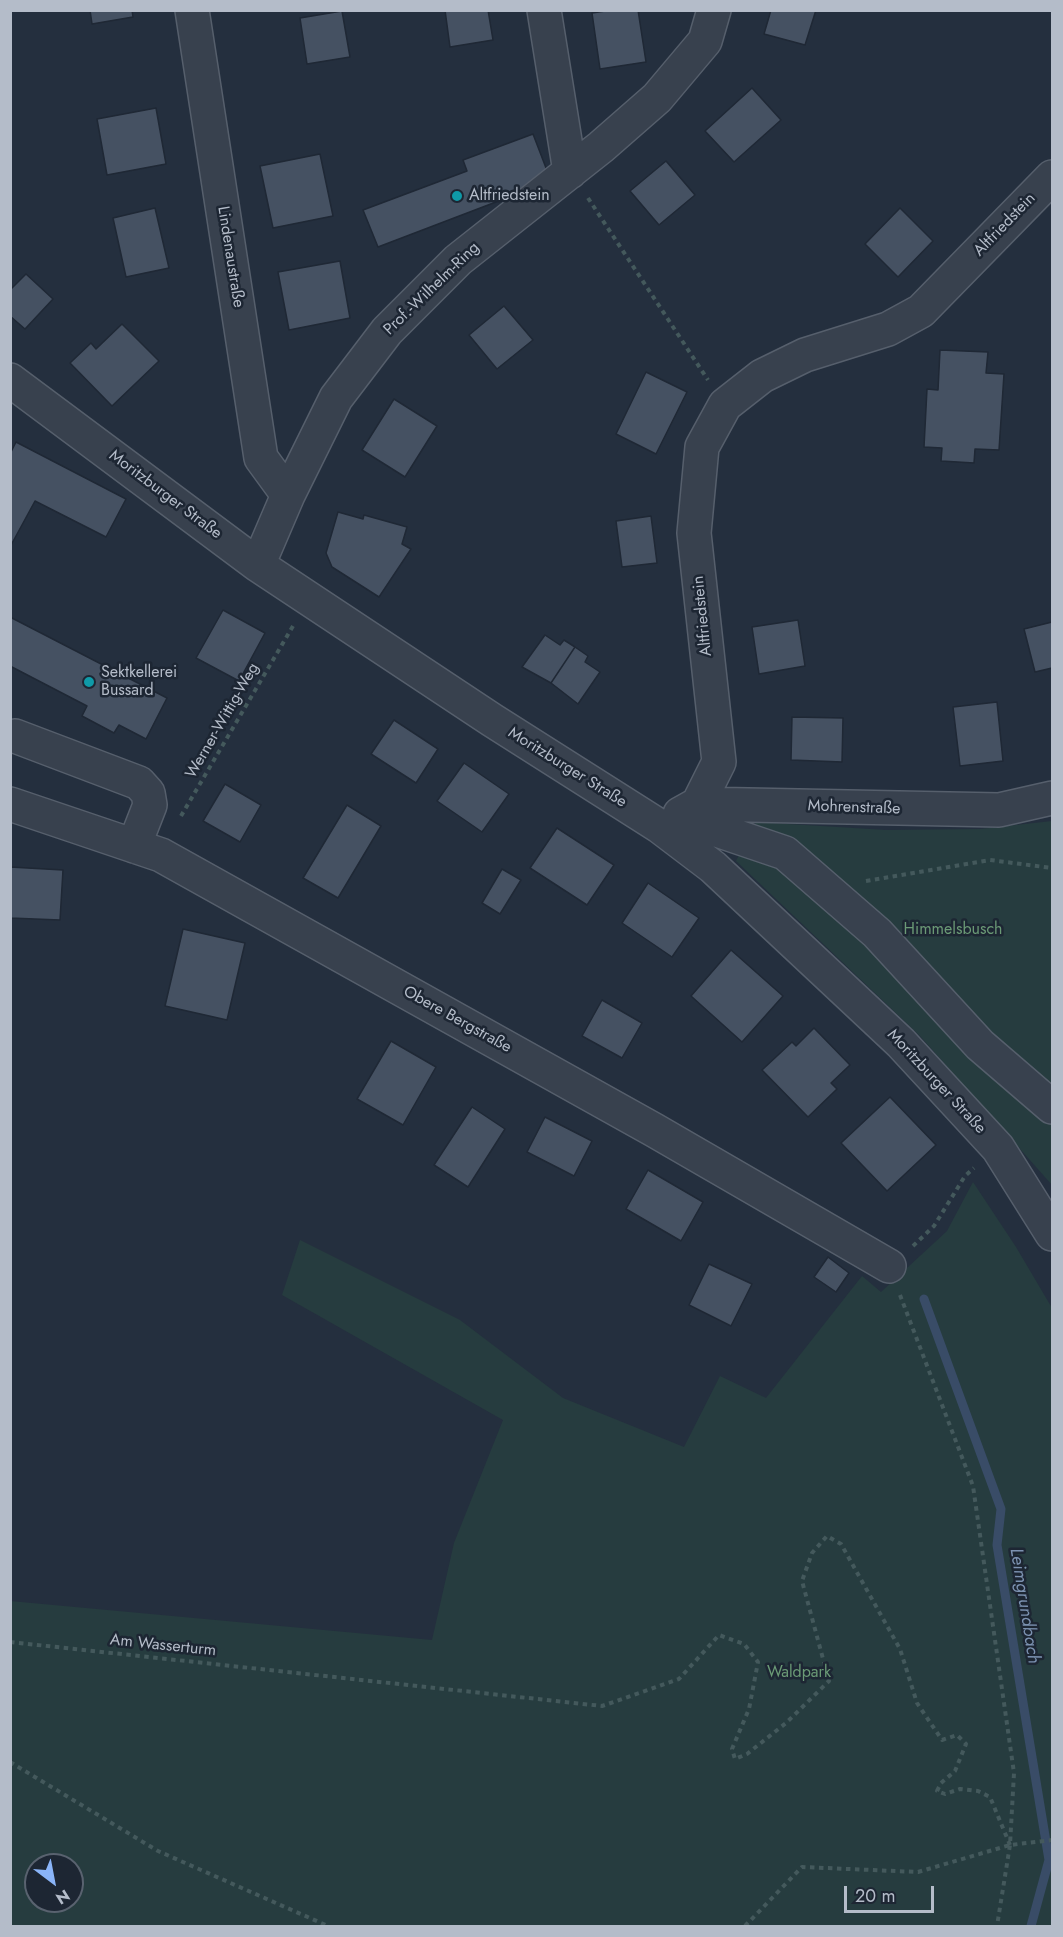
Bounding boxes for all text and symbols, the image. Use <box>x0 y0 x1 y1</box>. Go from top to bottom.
place label: Altfriedstein <box>469 186 550 206</box>
marker: Altfriedstein <box>450 189 464 203</box>
street label: Altfriedstein <box>970 189 1040 261</box>
street label: Lindenaustraße <box>213 205 247 309</box>
street label: Prof.-Wilhelm-Ring <box>380 238 484 340</box>
street label: Moritzburger Straße <box>105 446 225 544</box>
street label: Altfriedstein <box>689 575 717 657</box>
street label: Werner-Wittig-Weg <box>182 660 264 782</box>
place label: Sektkellerei Bussard <box>101 663 177 701</box>
marker: Sektkellerei Bussard <box>82 675 96 689</box>
street label: Moritzburger Straße <box>504 724 630 812</box>
street label: Mohrenstraße <box>807 797 901 819</box>
park label: Himmelsbusch <box>904 920 1002 940</box>
street label: Obere Bergstraße <box>400 982 514 1058</box>
street label: Moritzburger Straße <box>883 1026 989 1138</box>
water label: Leimgrundbach <box>1004 1547 1044 1665</box>
street label: Am Wasserturm <box>109 1631 217 1661</box>
park label: Waldpark <box>767 1663 831 1683</box>
north arrow <box>24 1853 84 1913</box>
scale bar <box>847 1874 937 1912</box>
text: 20 m <box>855 1883 895 1909</box>
text: N <box>51 1884 74 1910</box>

